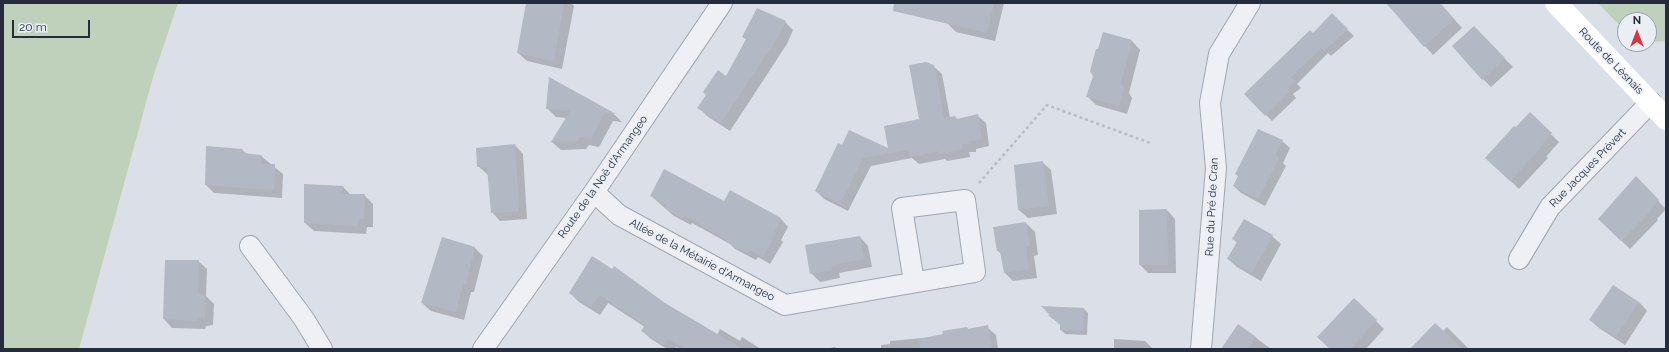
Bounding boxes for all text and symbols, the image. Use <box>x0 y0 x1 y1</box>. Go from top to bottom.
scale bar <box>14 12 92 38</box>
north arrow <box>1617 12 1657 52</box>
text: N <box>1633 14 1641 27</box>
text: 20 m <box>19 20 47 34</box>
street label: Route de Lèsnais <box>1576 25 1646 97</box>
street label: Route de la Noë d'Armangeo <box>555 113 651 241</box>
street label: Rue Jacques Prévert <box>1547 126 1629 210</box>
street label: Rue du Pré de Cran <box>1203 157 1221 257</box>
street label: Allée de la Métairie d'Armangeo <box>627 216 777 304</box>

